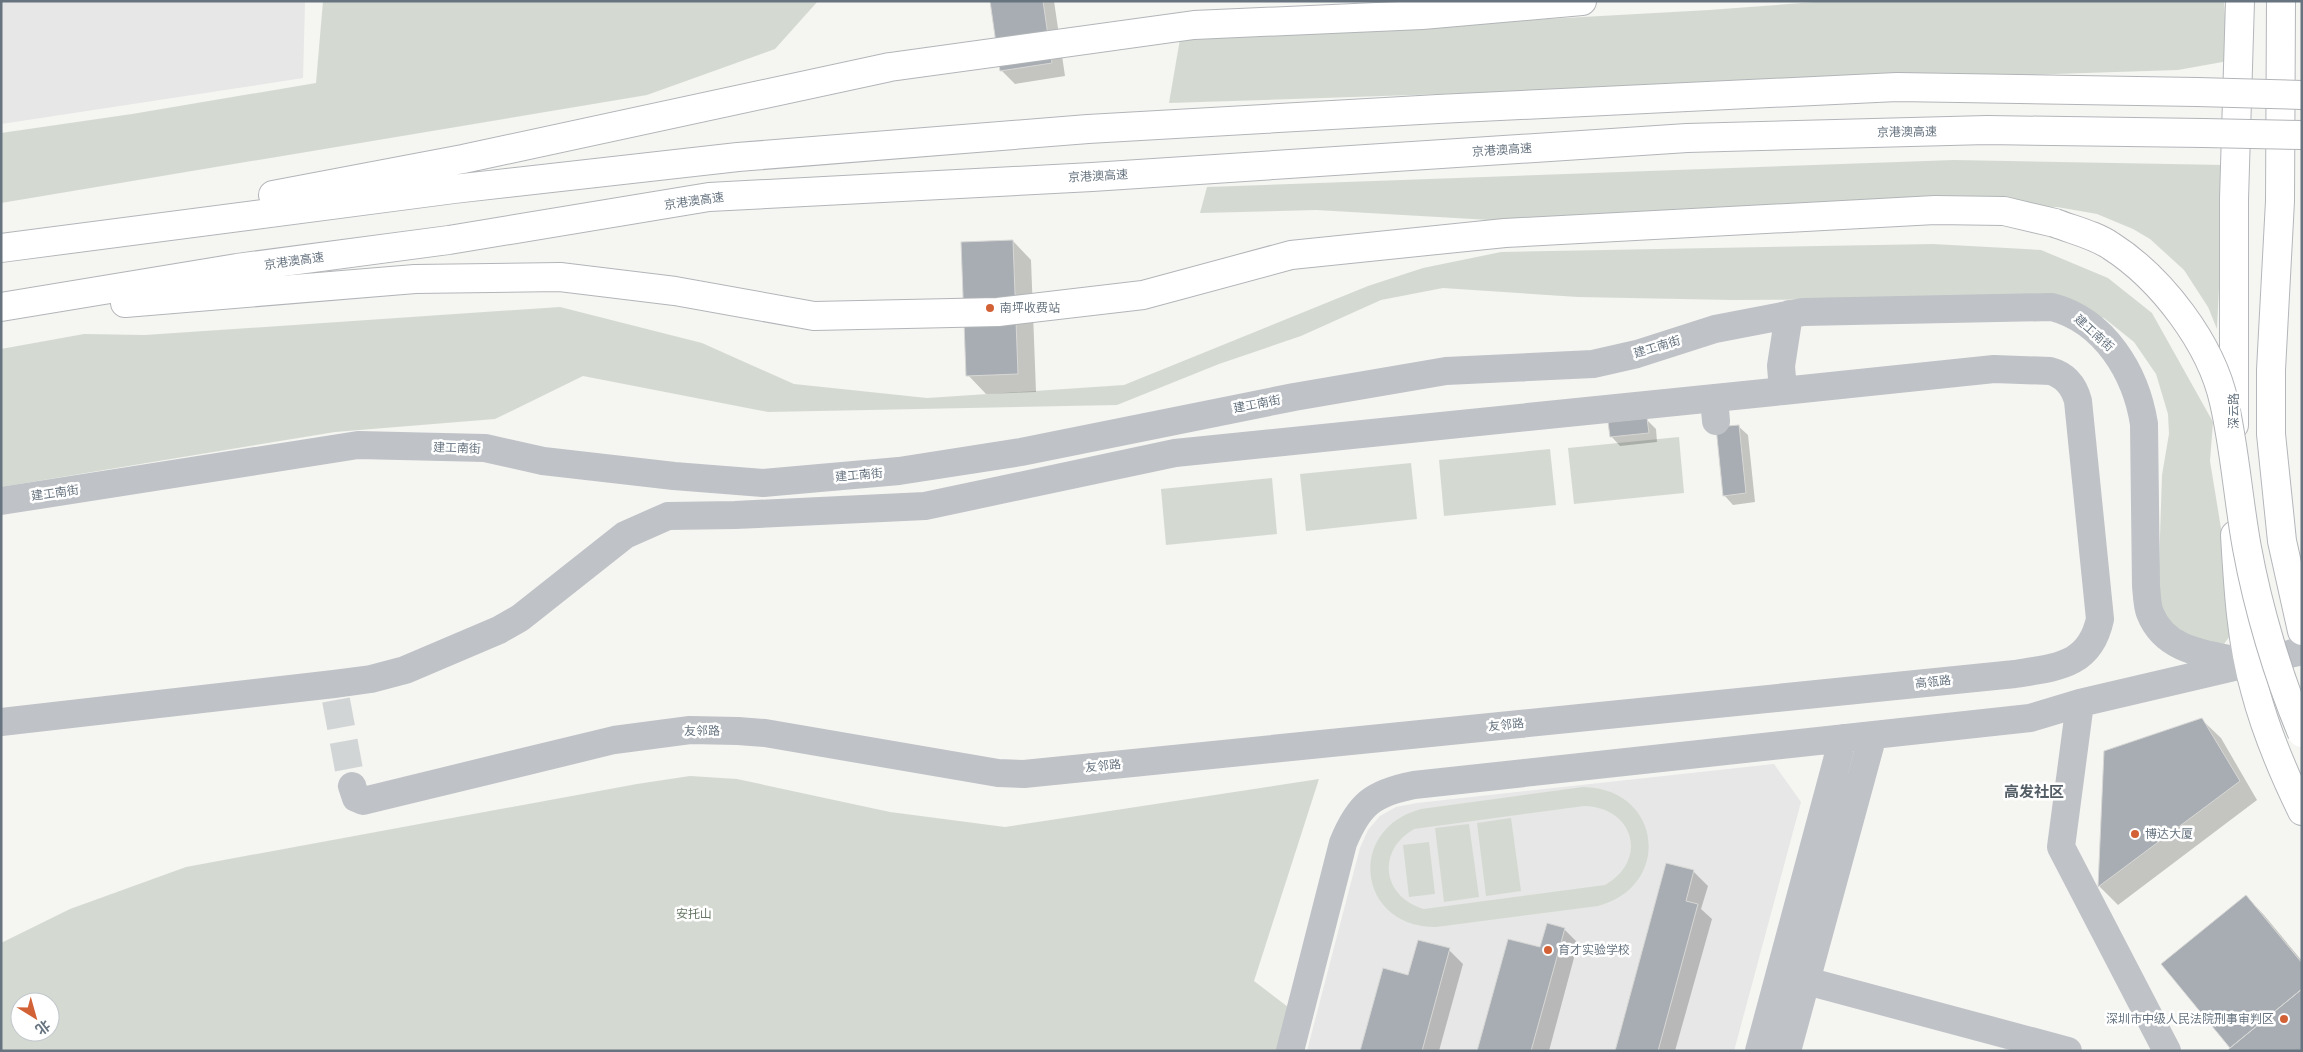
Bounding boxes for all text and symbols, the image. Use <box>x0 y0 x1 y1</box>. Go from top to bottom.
street label: 京港澳高速 <box>1877 124 1937 140</box>
street label: 京港澳高速 <box>1472 141 1532 159</box>
street label: 京港澳高速 <box>1068 167 1128 185</box>
street label: 京港澳高速 <box>663 190 725 212</box>
street label: 京港澳高速 <box>263 250 325 272</box>
place label: 南坪收费站 <box>1000 301 1060 315</box>
marker: 南坪收费站 <box>984 302 996 314</box>
street label: 建工南街 <box>2071 312 2117 354</box>
street label: 建工南街 <box>1632 333 1682 361</box>
street label: 建工南街 <box>1232 393 1282 415</box>
street label: 深云路 <box>2227 393 2241 429</box>
street label: 建工南街 <box>433 440 481 456</box>
street label: 建工南街 <box>834 466 884 484</box>
street label: 建工南街 <box>30 483 80 503</box>
street label: 高瓴路 <box>1914 673 1952 691</box>
street label: 友邻路 <box>1487 716 1525 734</box>
street label: 友邻路 <box>684 724 720 738</box>
street label: 友邻路 <box>1084 757 1122 775</box>
district label: 高发社区 <box>2004 783 2064 801</box>
place label: 博达大厦 <box>2145 827 2193 841</box>
marker: 博达大厦 <box>2129 828 2141 840</box>
park label: 安托山 <box>676 907 712 921</box>
place label: 育才实验学校 <box>1558 943 1630 957</box>
marker: 育才实验学校 <box>1542 944 1554 956</box>
north arrow <box>10 992 60 1042</box>
place label: 深圳市中级人民法院刑事审判区 <box>2106 1012 2274 1026</box>
marker: 深圳市中级人民法院刑事审判区 <box>2278 1013 2290 1025</box>
text: 北 <box>32 1017 53 1038</box>

